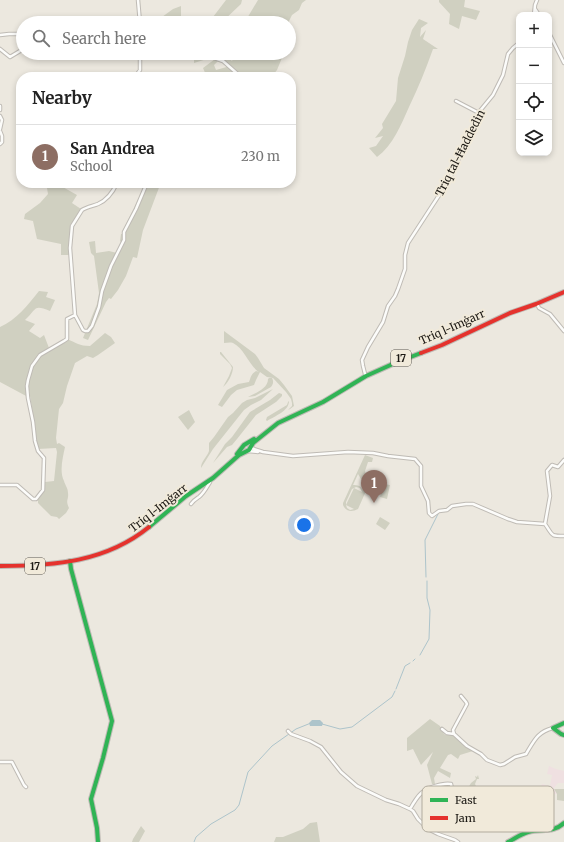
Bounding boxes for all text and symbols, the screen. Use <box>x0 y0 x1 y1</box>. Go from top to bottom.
map controls <box>516 12 552 156</box>
button: + <box>516 12 552 48</box>
search box <box>16 16 296 60</box>
icon: search <box>30 27 52 49</box>
text: Search here <box>62 29 146 48</box>
button: − <box>516 48 552 84</box>
button: locate <box>516 84 552 120</box>
text: Nearby <box>32 87 92 109</box>
street label: Triq tal-Ħaddedin <box>432 107 488 199</box>
button: layers <box>516 120 552 156</box>
text: San Andrea <box>70 139 155 158</box>
text: 1 <box>42 148 48 165</box>
text: 230 m <box>241 148 280 165</box>
text: School <box>70 158 112 175</box>
street label: Triq l-Imġarr <box>417 306 487 348</box>
road number: 17 <box>391 350 411 366</box>
pin: 1 <box>361 470 387 503</box>
street label: Triq l-Imġarr <box>126 481 190 535</box>
your location <box>294 515 314 535</box>
road number: 17 <box>25 558 45 574</box>
legend <box>422 786 554 832</box>
text: Fast <box>455 793 478 807</box>
text: Jam <box>454 811 476 825</box>

